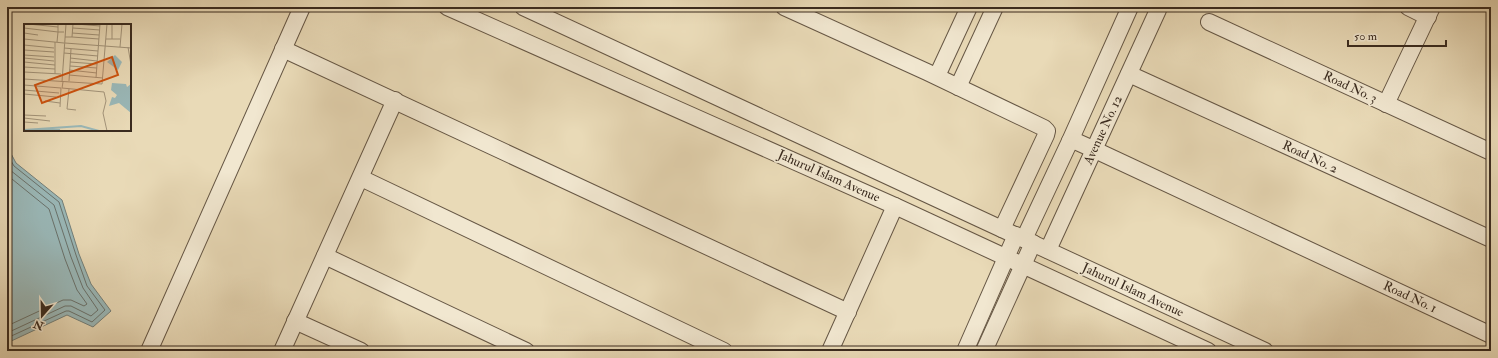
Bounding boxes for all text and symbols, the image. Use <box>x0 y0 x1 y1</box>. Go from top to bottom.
scale bar <box>1348 22 1446 48</box>
inset map <box>24 24 131 131</box>
text: 50 m <box>1354 29 1378 44</box>
street label: Road No. 3 <box>1320 68 1380 106</box>
street label: Avenue No. 12 <box>1080 93 1126 168</box>
street label: Road No. 2 <box>1280 137 1341 177</box>
street label: Jahurul Islam Avenue <box>774 146 883 206</box>
street label: Jahurul Islam Avenue <box>1079 259 1187 321</box>
street label: Road No. 1 <box>1381 278 1440 317</box>
north arrow <box>22 296 62 336</box>
text: N <box>31 317 47 333</box>

